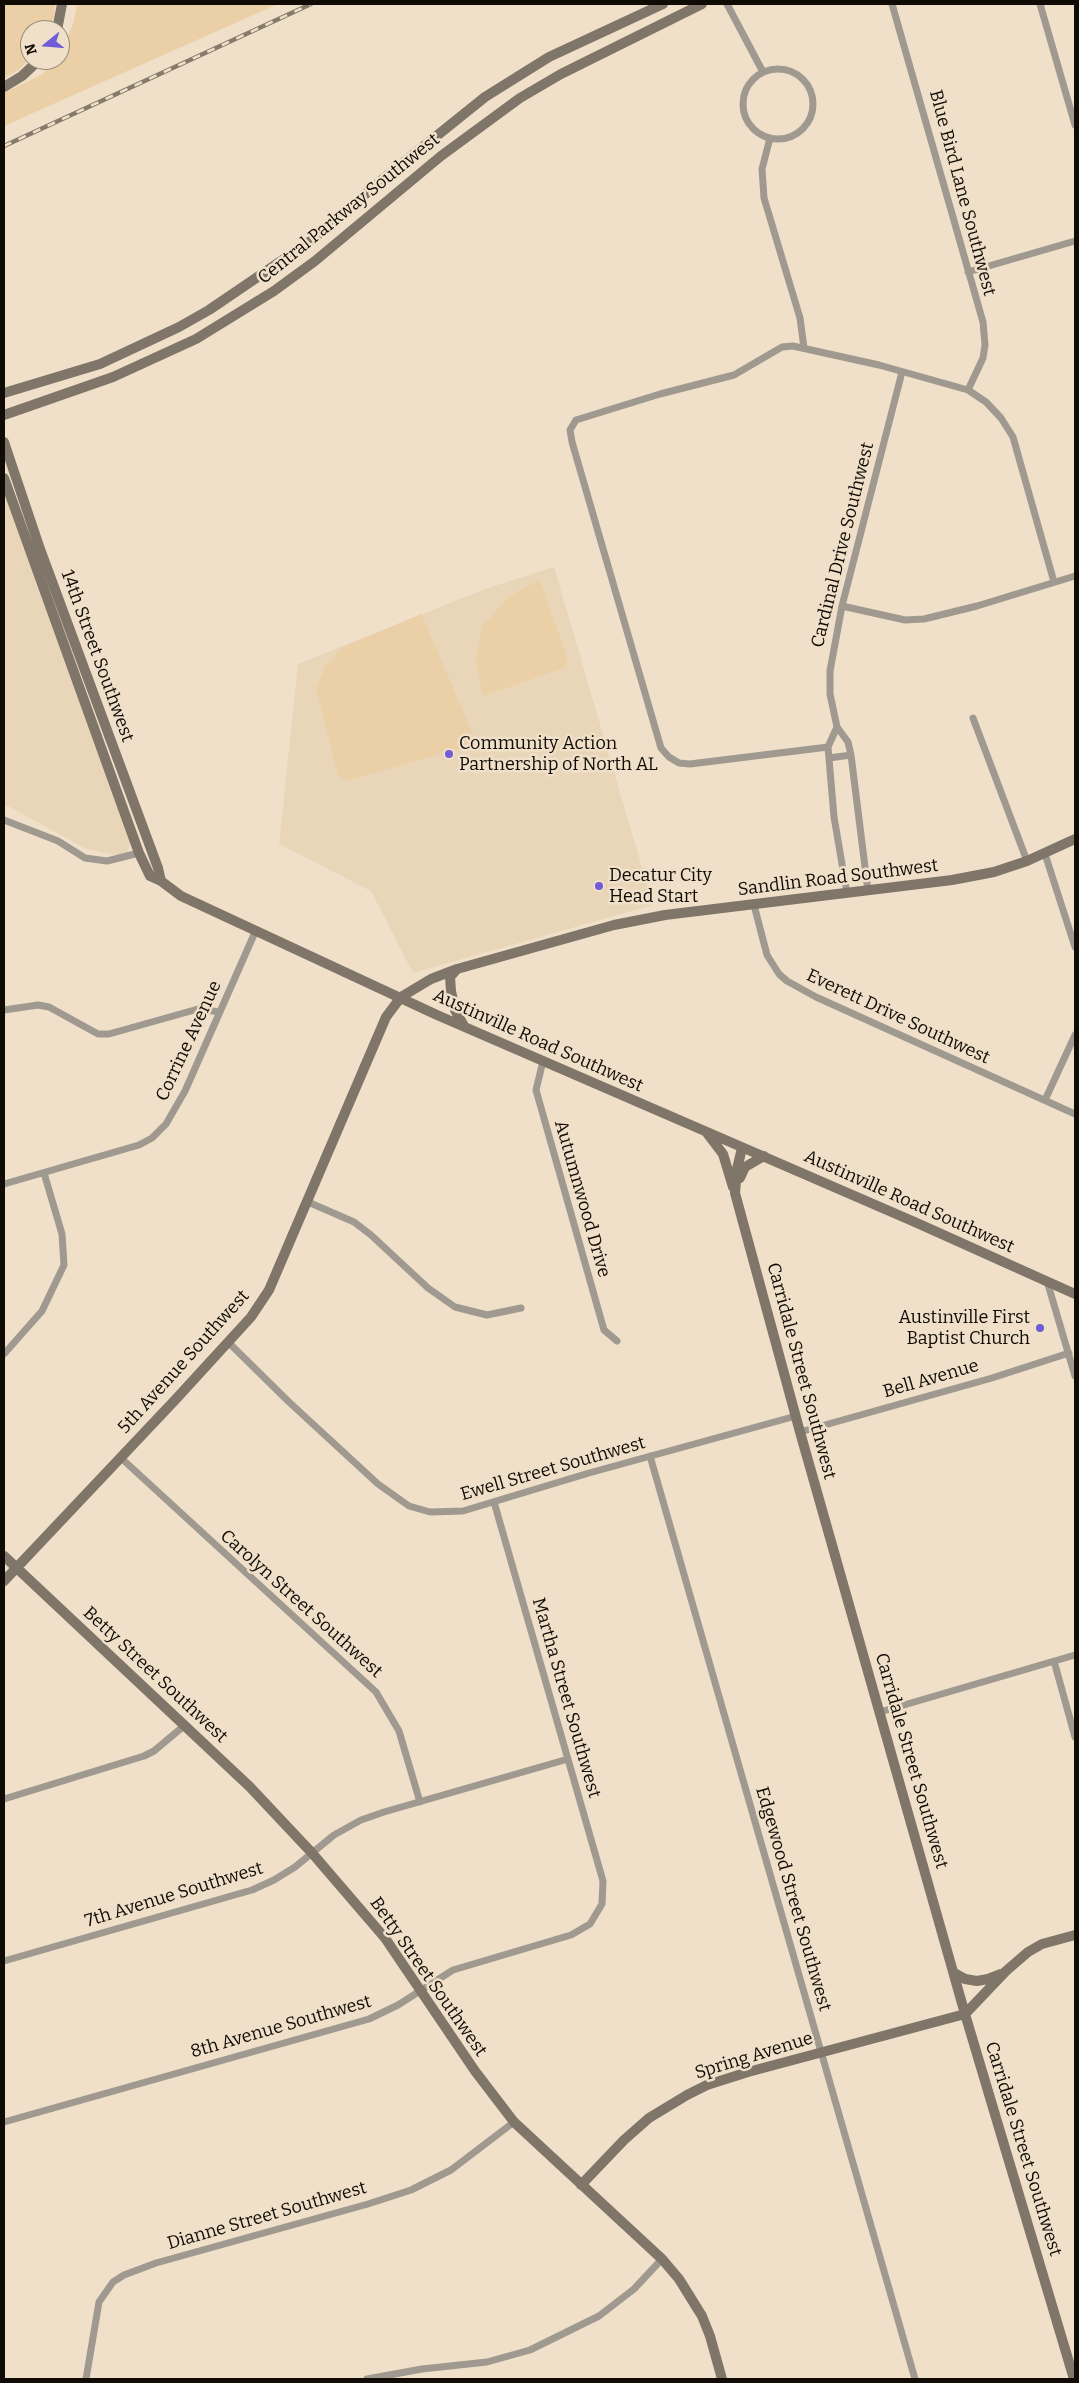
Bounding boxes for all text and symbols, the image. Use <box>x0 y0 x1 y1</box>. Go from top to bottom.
north arrow <box>20 20 70 70</box>
text: N <box>21 42 41 57</box>
street label: Blue Bird Lane Southwest <box>924 88 1000 298</box>
street label: Central Parkway Southwest <box>254 129 444 289</box>
street label: Cardinal Drive Southwest <box>807 440 879 650</box>
street label: 14th Street Southwest <box>56 567 138 745</box>
place label: Community Action Partnership of North AL <box>459 733 658 776</box>
marker: Community Action Partnership of North AL <box>443 748 455 760</box>
street label: Sandlin Road Southwest <box>736 855 940 901</box>
place label: Decatur City Head Start <box>609 865 712 908</box>
marker: Decatur City Head Start <box>593 880 605 892</box>
street label: Everett Drive Southwest <box>803 965 993 1069</box>
street label: Corrine Avenue <box>152 977 226 1105</box>
street label: Austinville Road Southwest <box>430 985 646 1097</box>
street label: Autumnwood Drive <box>549 1118 615 1280</box>
street label: Austinville Road Southwest <box>801 1146 1017 1258</box>
street label: Carridale Street Southwest <box>762 1260 840 1482</box>
street label: 5th Avenue Southwest <box>114 1286 254 1438</box>
place label: Austinville First Baptist Church <box>899 1307 1030 1350</box>
marker: Austinville First Baptist Church <box>1034 1322 1046 1334</box>
street label: Bell Avenue <box>881 1355 981 1403</box>
street label: Ewell Street Southwest <box>458 1432 648 1506</box>
street label: Carolyn Street Southwest <box>215 1525 387 1683</box>
street label: Martha Street Southwest <box>527 1595 605 1801</box>
street label: Betty Street Southwest <box>78 1602 232 1748</box>
street label: Carridale Street Southwest <box>870 1651 952 1871</box>
street label: Edgewood Street Southwest <box>751 1784 835 2014</box>
street label: 7th Avenue Southwest <box>82 1858 266 1932</box>
street label: Betty Street Southwest <box>365 1893 491 2061</box>
street label: 8th Avenue Southwest <box>188 1991 374 2063</box>
street label: Spring Avenue <box>692 2028 816 2084</box>
street label: Carridale Street Southwest <box>980 2039 1066 2259</box>
street label: Dianne Street Southwest <box>165 2177 369 2255</box>

